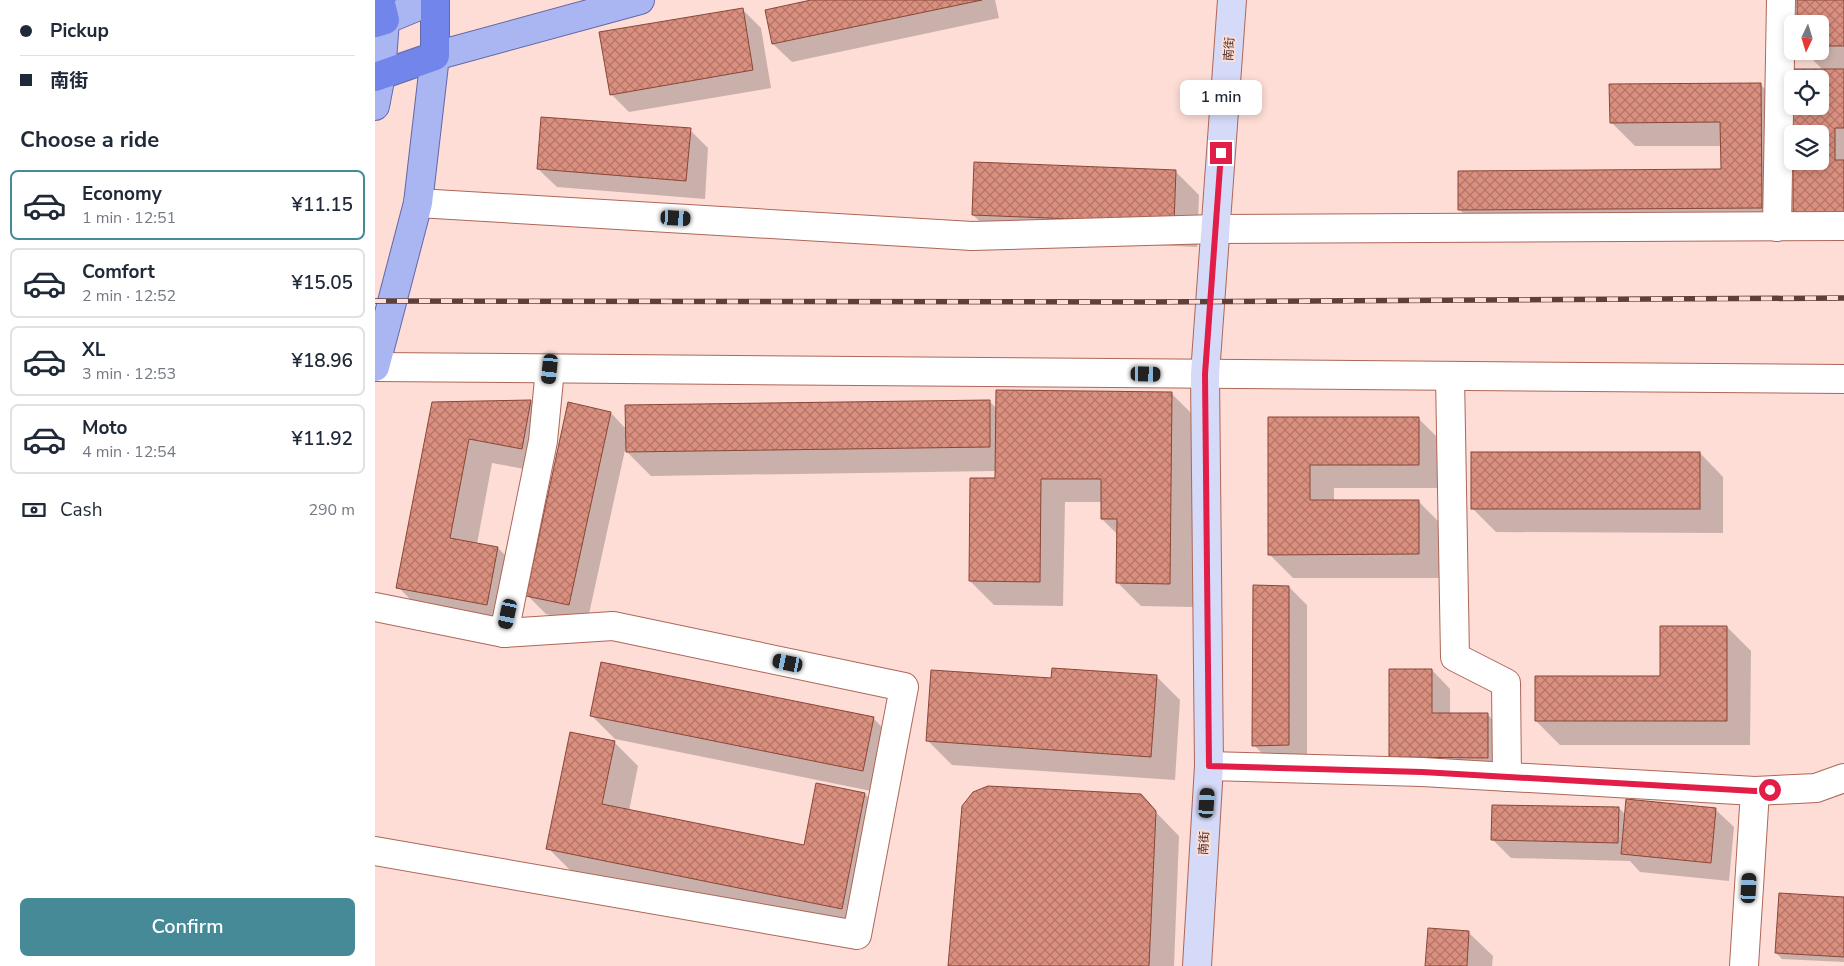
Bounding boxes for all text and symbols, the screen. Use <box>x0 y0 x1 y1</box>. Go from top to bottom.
north arrow <box>1784 15 1829 60</box>
map controls <box>1784 15 1829 170</box>
text: Pickup <box>50 18 109 44</box>
street label: 南街 <box>1220 36 1238 62</box>
text: 南街 <box>50 68 88 94</box>
button: locate <box>1784 70 1829 115</box>
callout: 1 min <box>1180 80 1262 116</box>
text: 1 min <box>1201 86 1241 108</box>
text: Choose a ride <box>20 125 159 155</box>
button: layers <box>1784 125 1829 170</box>
route end <box>1210 142 1232 164</box>
text: Economy <box>82 181 162 207</box>
icon: car <box>22 183 67 228</box>
text: ¥11.15 <box>291 192 353 218</box>
text: 1 min · 12:51 <box>82 207 176 229</box>
car <box>660 210 691 226</box>
text: Comfort <box>82 259 155 285</box>
icon: car <box>22 261 67 306</box>
text: ¥15.05 <box>291 270 353 296</box>
text: 2 min · 12:52 <box>82 285 176 307</box>
text: XL <box>82 337 105 363</box>
icon: car <box>22 339 67 384</box>
text: ¥18.96 <box>291 348 353 374</box>
car <box>540 353 559 385</box>
text: 3 min · 12:53 <box>82 363 176 385</box>
car <box>1130 366 1161 382</box>
text: Moto <box>82 415 128 441</box>
icon: car <box>22 417 67 462</box>
text: ¥11.92 <box>291 426 353 452</box>
text: 4 min · 12:54 <box>82 441 176 463</box>
icon: cash <box>20 496 48 524</box>
text: Cash <box>60 497 102 523</box>
text: 290 m <box>308 499 355 521</box>
car <box>497 598 518 630</box>
car <box>771 653 804 673</box>
route start <box>1759 779 1781 801</box>
car <box>1198 788 1215 818</box>
street label: 南街 <box>1195 831 1213 855</box>
car <box>1740 873 1757 903</box>
button: Confirm <box>20 898 355 956</box>

